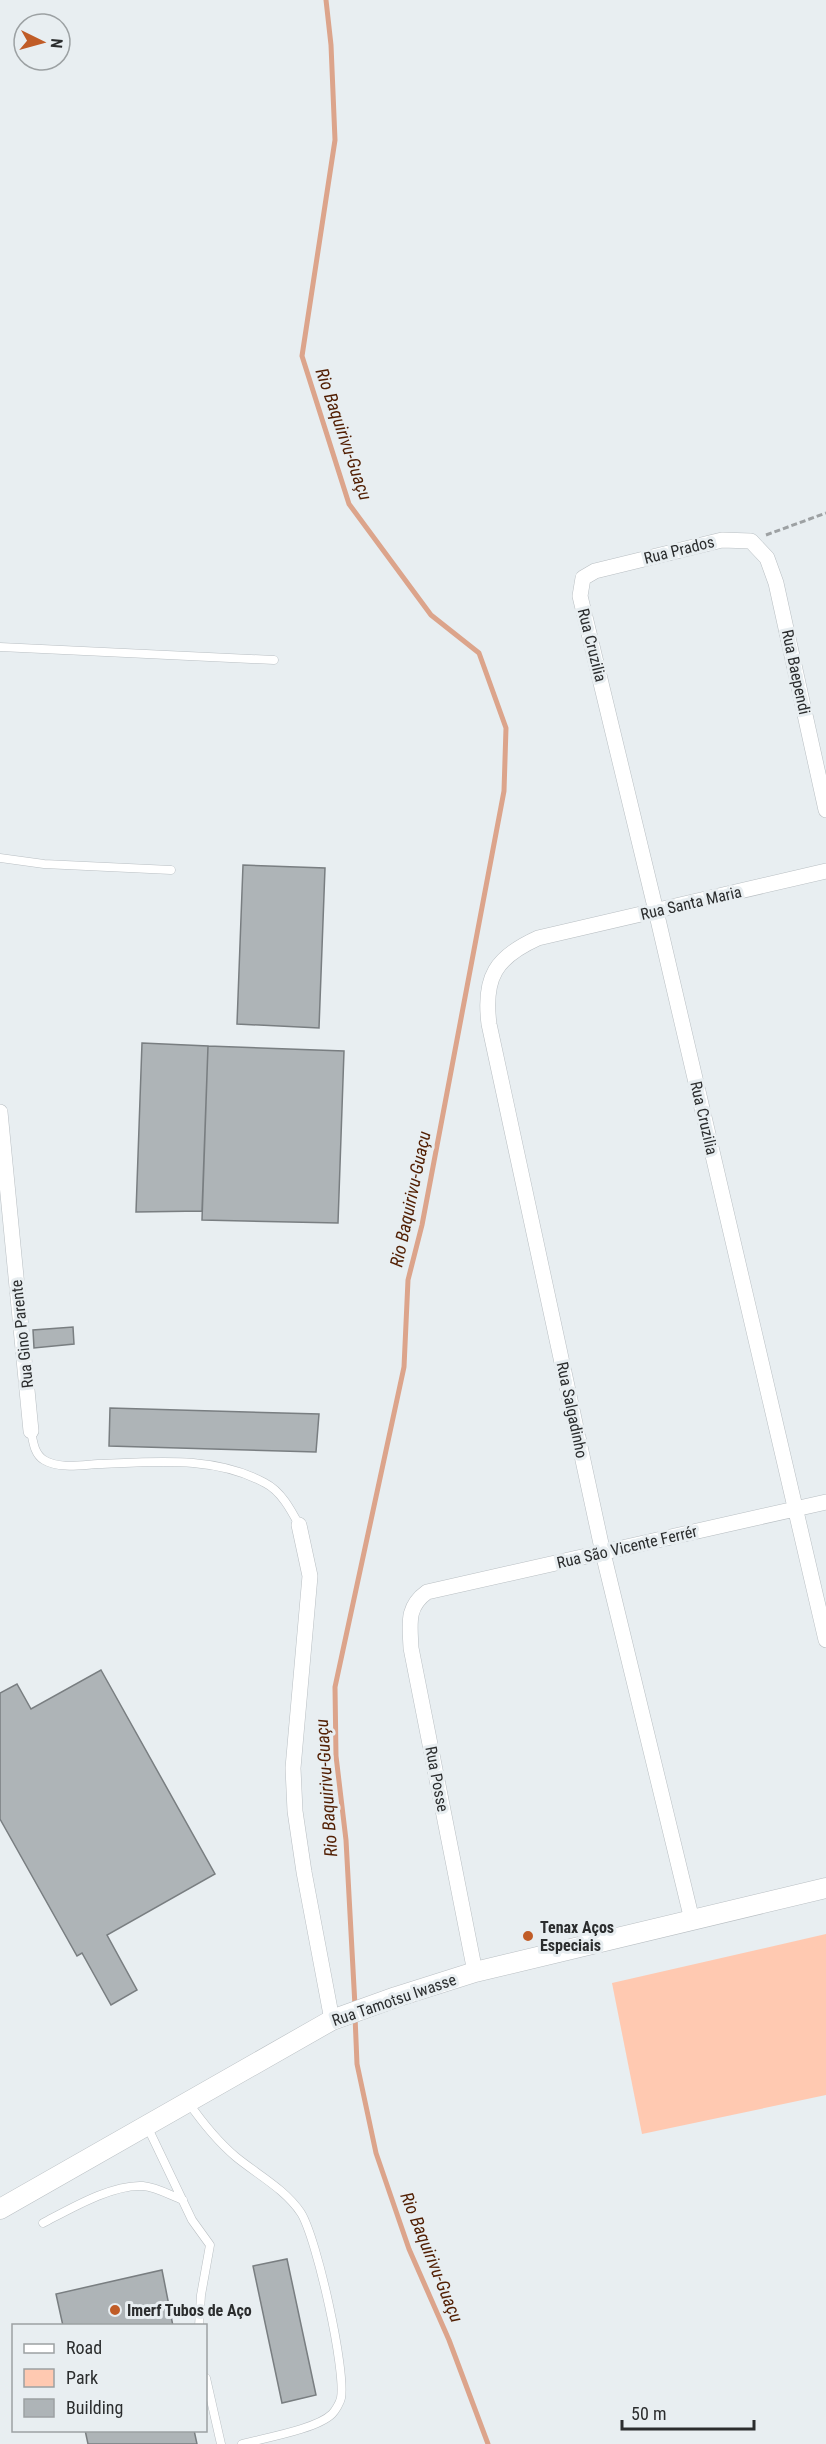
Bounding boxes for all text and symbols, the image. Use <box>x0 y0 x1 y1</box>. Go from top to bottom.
north arrow <box>12 12 72 72</box>
text: N <box>47 38 66 49</box>
water label: Rio Baquirivu-Guaçu <box>312 365 377 503</box>
street label: Rua Prados <box>642 532 716 568</box>
street label: Rua Cruzilia <box>574 606 610 684</box>
street label: Rua Baependi <box>778 628 814 716</box>
street label: Rua Santa Maria <box>639 882 743 924</box>
street label: Rua Cruzilia <box>686 1079 722 1157</box>
water label: Rio Baquirivu-Guaçu <box>385 1129 435 1269</box>
street label: Rua Gino Parente <box>7 1279 37 1389</box>
street label: Rua Salgadinho <box>553 1360 591 1460</box>
street label: Rua São Vicente Ferrér <box>555 1522 699 1572</box>
water label: Rio Baquirivu-Guaçu <box>311 1718 341 1858</box>
street label: Rua Posse <box>421 1745 453 1813</box>
place label: Tenax Aços Especiais <box>540 1918 614 1955</box>
marker: Tenax Aços Especiais <box>521 1929 535 1943</box>
street label: Rua Tamotsu Iwasse <box>329 1970 459 2030</box>
water label: Rio Baquirivu-Guaçu <box>396 2189 468 2326</box>
place label: Imerf Tubos de Aço <box>127 2301 252 2320</box>
marker: Imerf Tubos de Aço <box>108 2303 122 2317</box>
legend <box>12 2324 207 2432</box>
text: Road <box>66 2337 102 2358</box>
text: Park <box>66 2367 98 2388</box>
scale bar <box>622 2393 754 2431</box>
text: Building <box>66 2397 123 2418</box>
text: 50 m <box>631 2403 666 2424</box>

